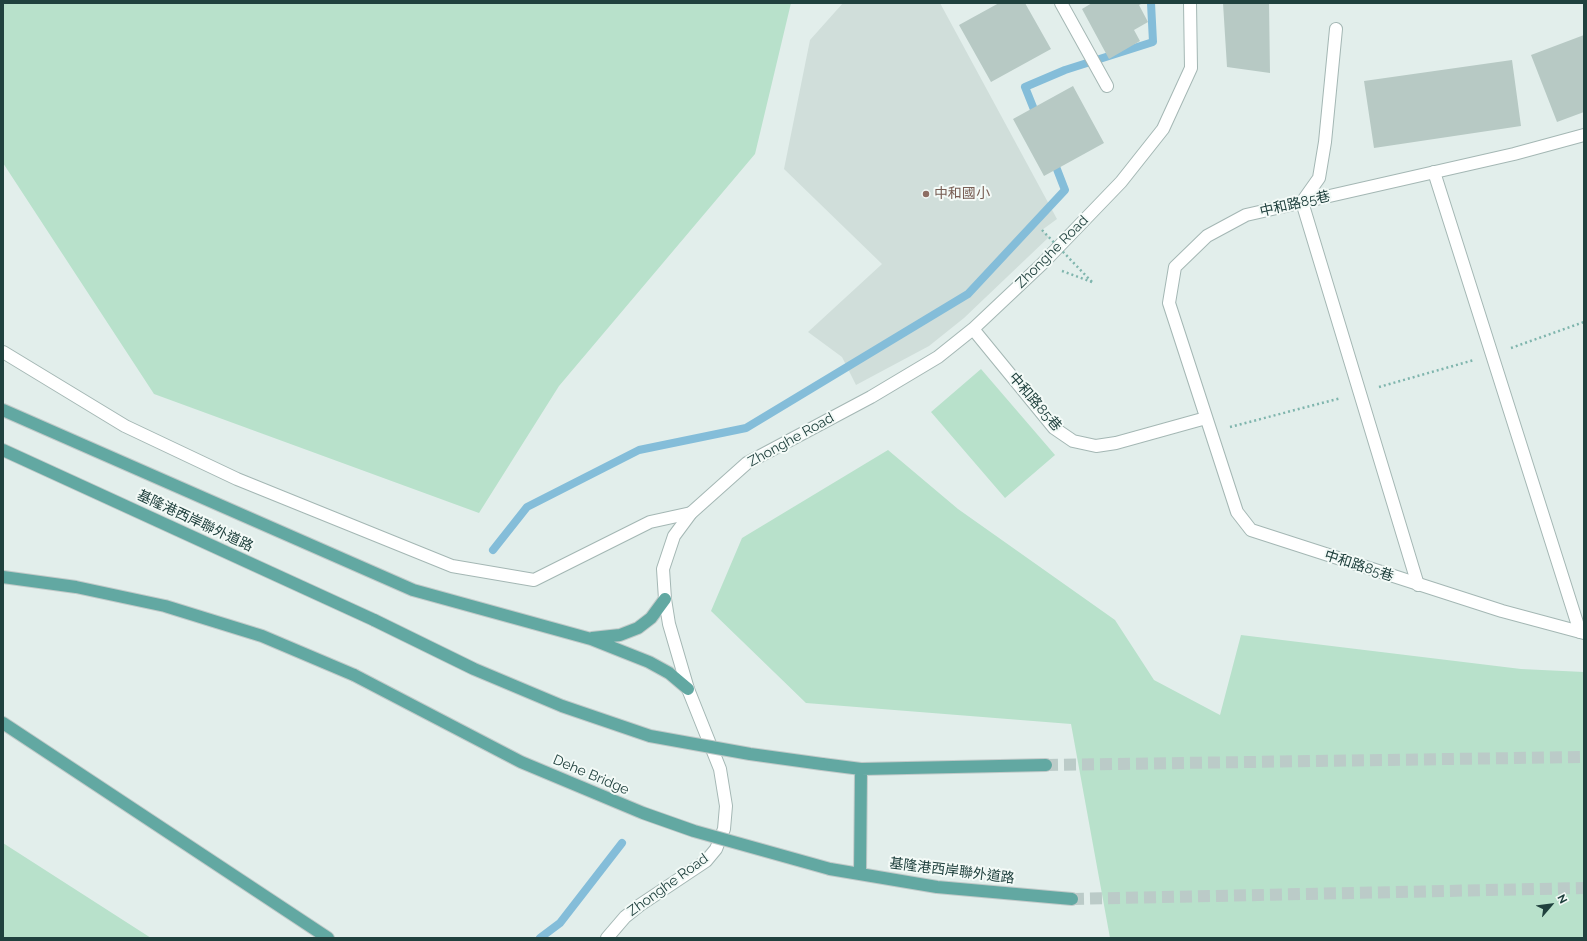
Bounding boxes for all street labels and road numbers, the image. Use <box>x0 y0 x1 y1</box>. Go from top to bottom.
street label: 中和路85巷 <box>1258 188 1332 220</box>
street label: Zhonghe Road <box>1012 212 1092 292</box>
street label: 中和路85巷 <box>1005 369 1065 435</box>
street label: Zhonghe Road <box>745 409 837 471</box>
street label: 基隆港西岸聯外道路 <box>134 487 256 555</box>
street label: 中和路85巷 <box>1322 547 1396 585</box>
street label: Dehe Bridge <box>550 751 632 799</box>
street label: Zhonghe Road <box>624 850 712 920</box>
street label: 基隆港西岸聯外道路 <box>888 855 1016 887</box>

